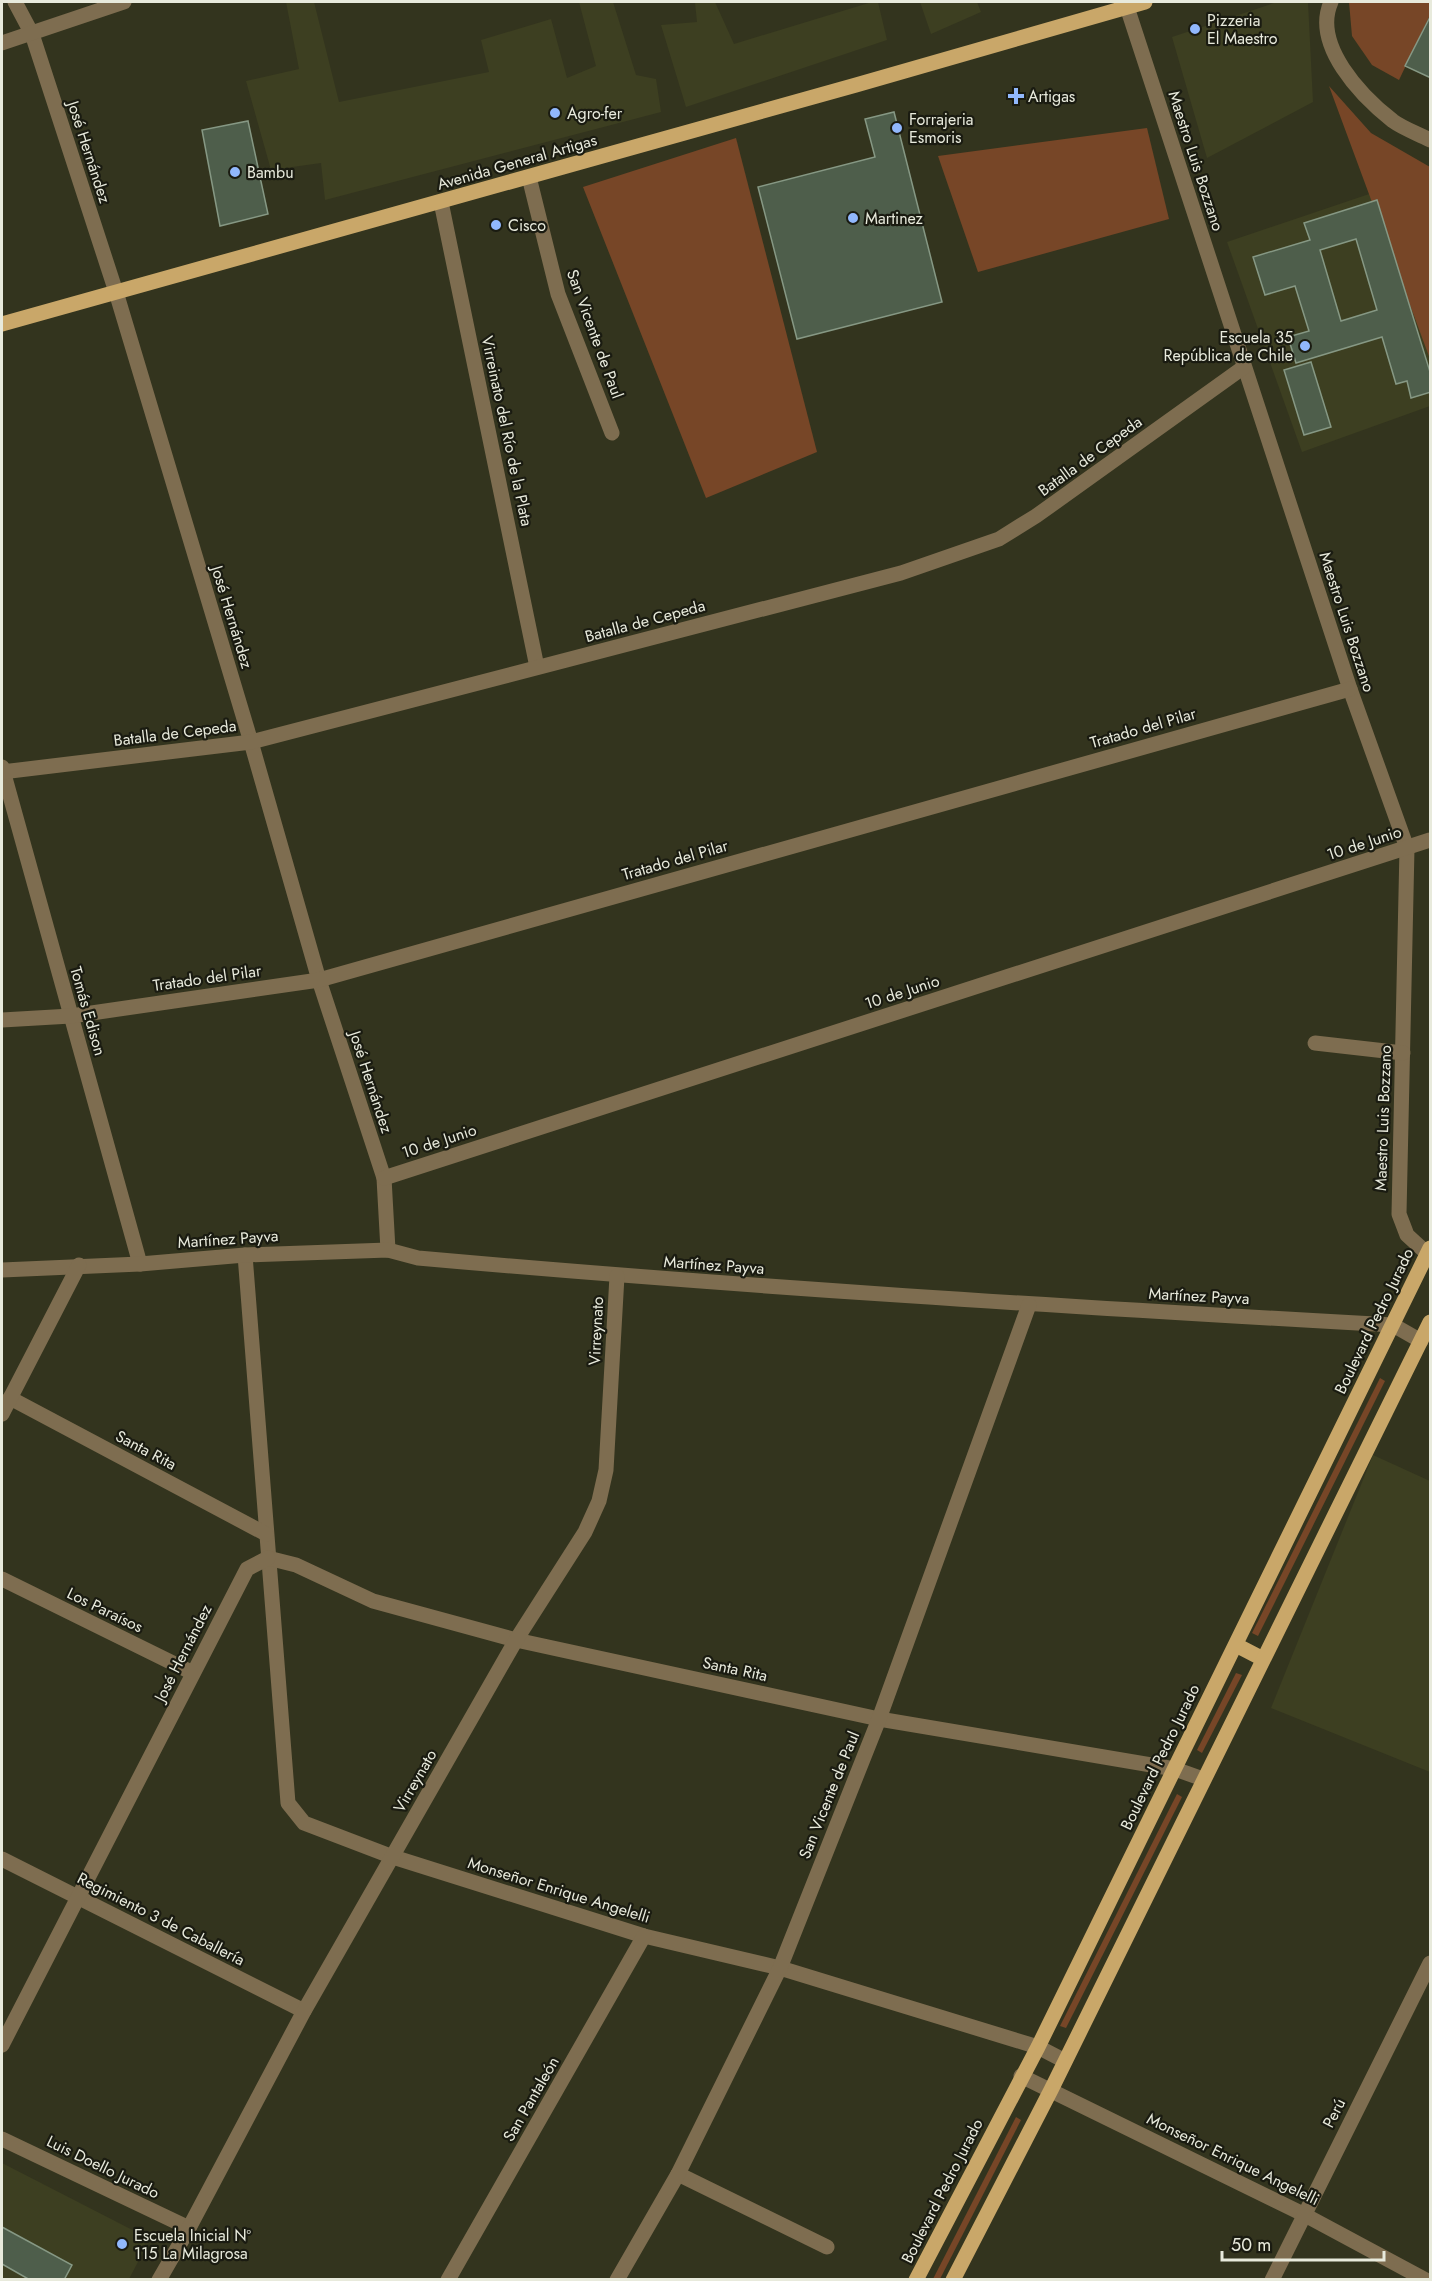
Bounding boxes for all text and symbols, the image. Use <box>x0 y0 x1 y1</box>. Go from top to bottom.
place label: Pizzeria El Maestro <box>1207 9 1278 50</box>
marker: Pizzeria El Maestro <box>1188 22 1202 36</box>
place label: Artigas <box>1028 85 1075 108</box>
street label: Maestro Luis Bozzano <box>1162 88 1230 234</box>
marker: Artigas <box>1009 89 1023 103</box>
street label: José Hernández <box>61 96 117 207</box>
place label: Agro-fer <box>567 102 623 125</box>
marker: Agro-fer <box>548 106 562 120</box>
place label: Forrajeria Esmoris <box>909 108 974 149</box>
marker: Forrajeria Esmoris <box>890 121 904 135</box>
street label: Avenida General Artigas <box>434 128 600 196</box>
place label: Bambu <box>247 161 294 184</box>
marker: Bambu <box>228 165 242 179</box>
place label: Martinez <box>865 207 924 230</box>
marker: Martinez <box>846 211 860 225</box>
place label: Cisco <box>508 214 546 237</box>
marker: Cisco <box>489 218 503 232</box>
street label: San Vicente de Paul <box>561 266 629 402</box>
place label: Escuela 35 República de Chile <box>1164 326 1293 367</box>
street label: Virreinato del Río de la Plata <box>476 334 538 528</box>
marker: Escuela 35 República de Chile <box>1298 339 1312 353</box>
street label: Batalla de Cepeda <box>1033 410 1147 502</box>
street label: Maestro Luis Bozzano <box>1313 549 1381 695</box>
street label: José Hernández <box>205 561 259 672</box>
street label: Batalla de Cepeda <box>582 594 708 648</box>
street label: Tratado del Pilar <box>1087 702 1199 754</box>
street label: Batalla de Cepeda <box>112 714 238 752</box>
street label: 10 de Junio <box>1324 820 1405 866</box>
street label: Tratado del Pilar <box>619 834 731 886</box>
street label: Tratado del Pilar <box>151 959 263 997</box>
street label: Tomás Edison <box>64 964 112 1058</box>
street label: 10 de Junio <box>862 969 943 1015</box>
street label: José Hernández <box>343 1026 399 1137</box>
street label: Maestro Luis Bozzano <box>1369 1044 1397 1191</box>
street label: 10 de Junio <box>399 1118 480 1164</box>
street label: Martínez Payva <box>177 1224 279 1254</box>
street label: Boulevard Pedro Jurado <box>1329 1244 1419 1398</box>
street label: Martínez Payva <box>663 1250 765 1280</box>
street label: Martínez Payva <box>1148 1282 1250 1310</box>
street label: Virreynato <box>583 1296 609 1366</box>
street label: Santa Rita <box>112 1424 180 1476</box>
street label: Los Paraísos <box>63 1582 147 1638</box>
street label: José Hernández <box>148 1600 218 1707</box>
street label: Santa Rita <box>700 1651 770 1687</box>
street label: Boulevard Pedro Jurado <box>1115 1680 1205 1834</box>
street label: San Vicente de Paul <box>793 1728 865 1862</box>
street label: Virreynato <box>388 1745 442 1817</box>
street label: Monseñor Enrique Angelelli <box>465 1851 653 1929</box>
street label: Regimiento 3 de Caballería <box>73 1867 249 1971</box>
street label: San Pantaleón <box>497 2052 565 2146</box>
street label: Perú <box>1317 2094 1351 2132</box>
street label: Monseñor Enrique Angelelli <box>1143 2107 1323 2211</box>
street label: Boulevard Pedro Jurado <box>896 2114 989 2267</box>
street label: Luis Doello Jurado <box>43 2130 163 2204</box>
place label: Escuela Inicial Nº 115 La Milagrosa <box>134 2224 252 2265</box>
scale bar <box>1222 2224 1384 2262</box>
text: 50 m <box>1231 2232 1271 2258</box>
marker: Escuela Inicial Nº 115 La Milagrosa <box>115 2237 129 2251</box>

